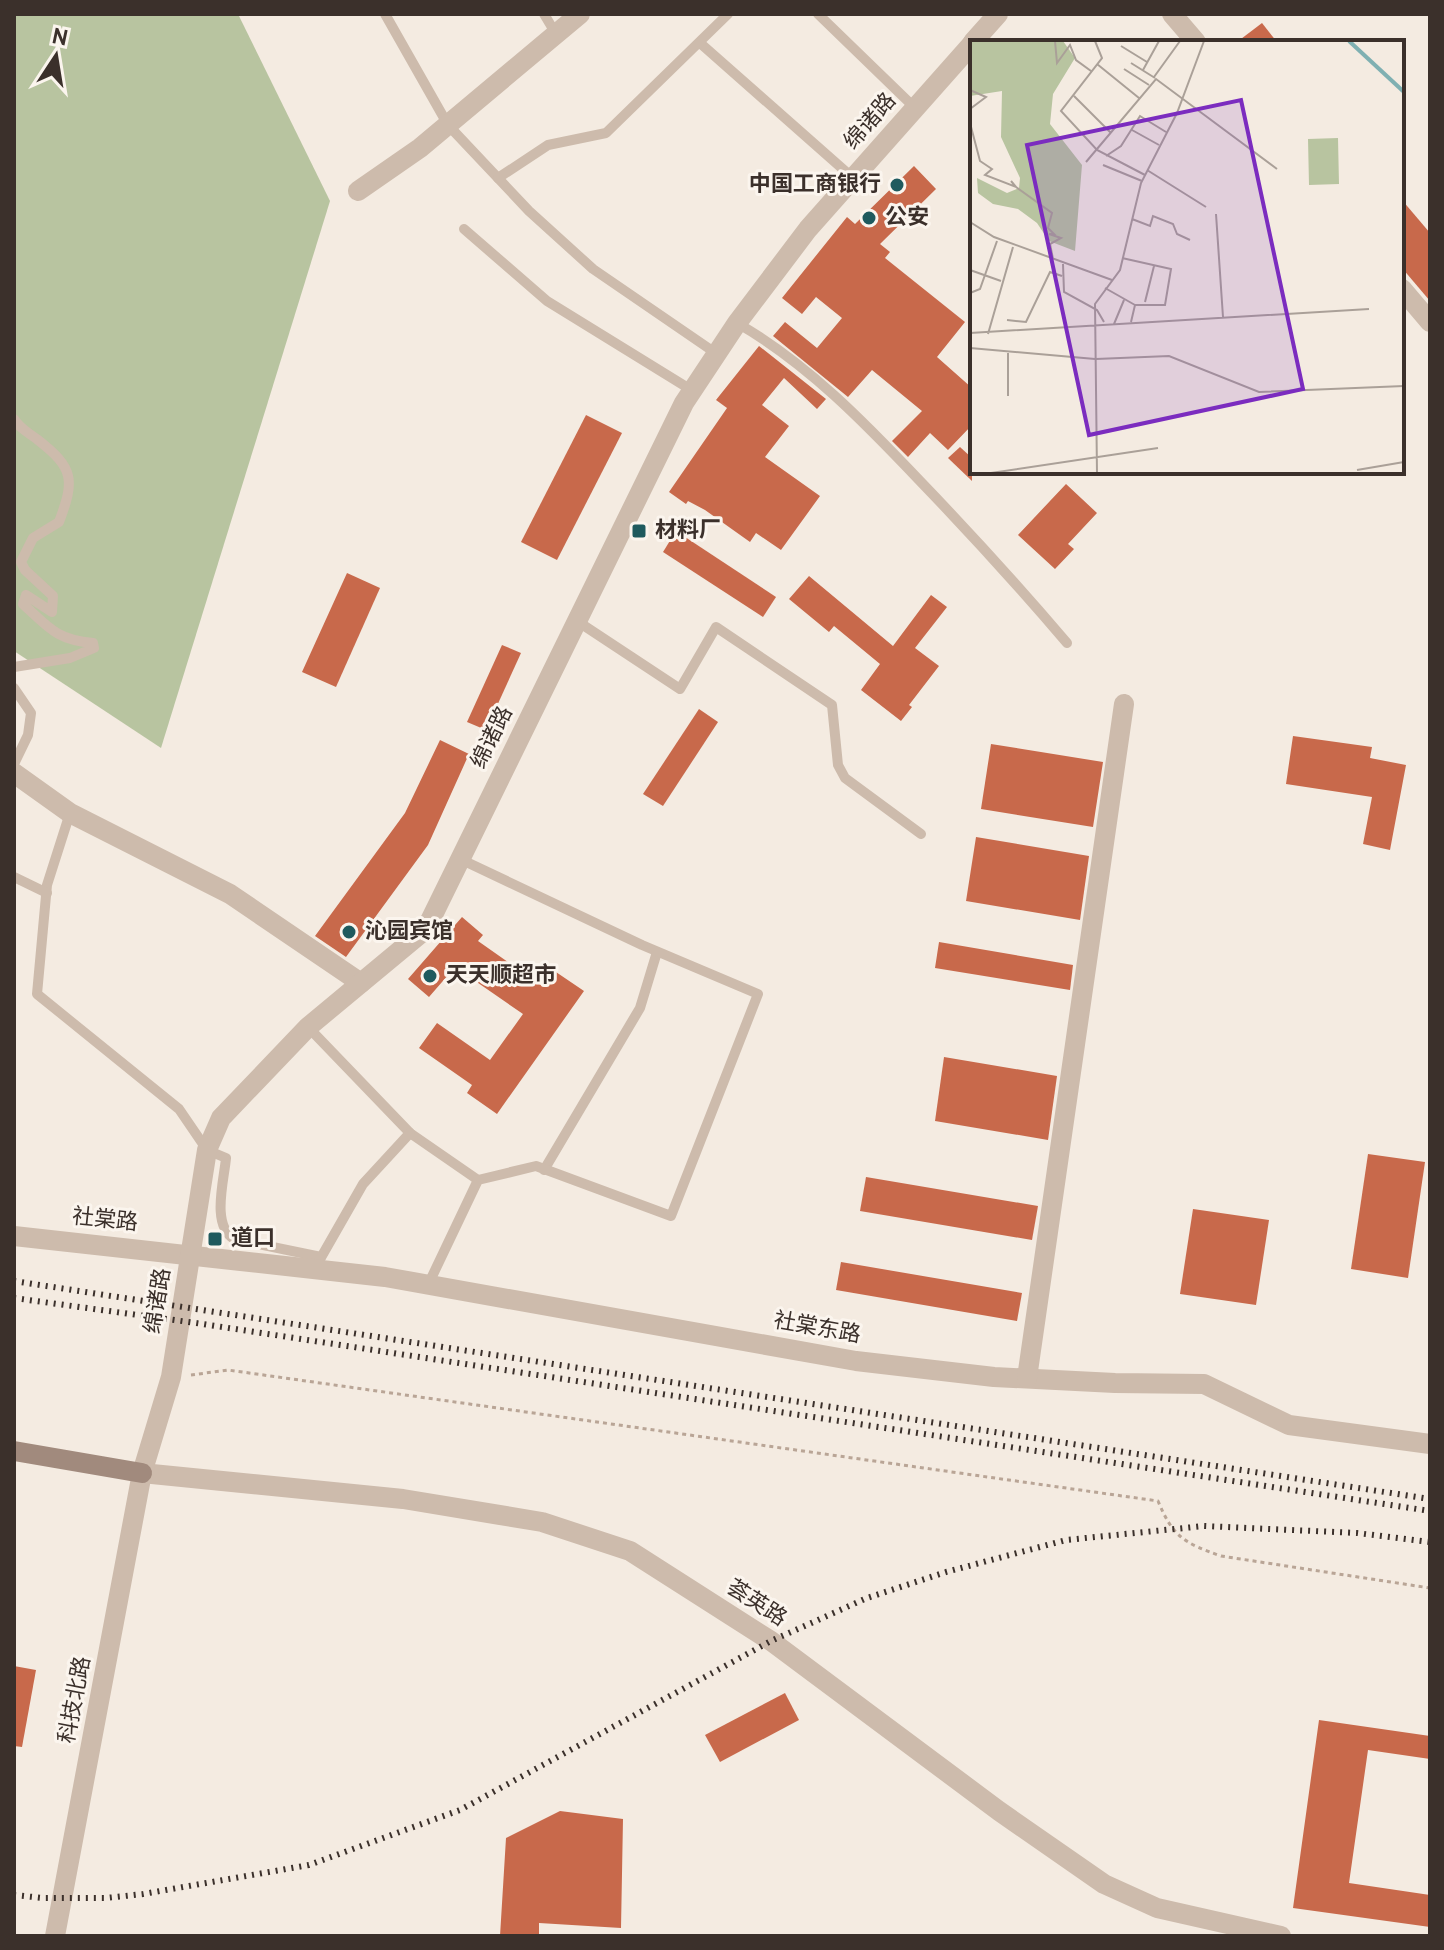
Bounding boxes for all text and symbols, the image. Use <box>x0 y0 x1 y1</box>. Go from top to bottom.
north arrow <box>16 16 96 96</box>
text: N <box>49 24 70 54</box>
inset map <box>970 40 1404 474</box>
street label: 绵诸路 <box>839 88 903 156</box>
place label: 中国工商银行 <box>749 172 881 199</box>
marker: 中国工商银行 <box>888 176 906 194</box>
place label: 公安 <box>885 205 929 232</box>
marker: 公安 <box>860 209 878 227</box>
place label: 材料厂 <box>655 518 721 545</box>
marker: 材料厂 <box>630 522 648 540</box>
street label: 绵诸路 <box>466 702 520 774</box>
place label: 沁园宾馆 <box>365 919 453 946</box>
marker: 沁园宾馆 <box>340 923 358 941</box>
place label: 天天顺超市 <box>446 963 556 990</box>
marker: 天天顺超市 <box>421 967 439 985</box>
street label: 社棠路 <box>71 1204 139 1238</box>
place label: 道口 <box>231 1226 275 1253</box>
marker: 道口 <box>206 1230 224 1248</box>
street label: 绵诸路 <box>141 1266 177 1336</box>
street label: 社棠东路 <box>771 1308 863 1350</box>
street label: 荟英路 <box>721 1575 791 1633</box>
street label: 科技北路 <box>54 1654 98 1746</box>

